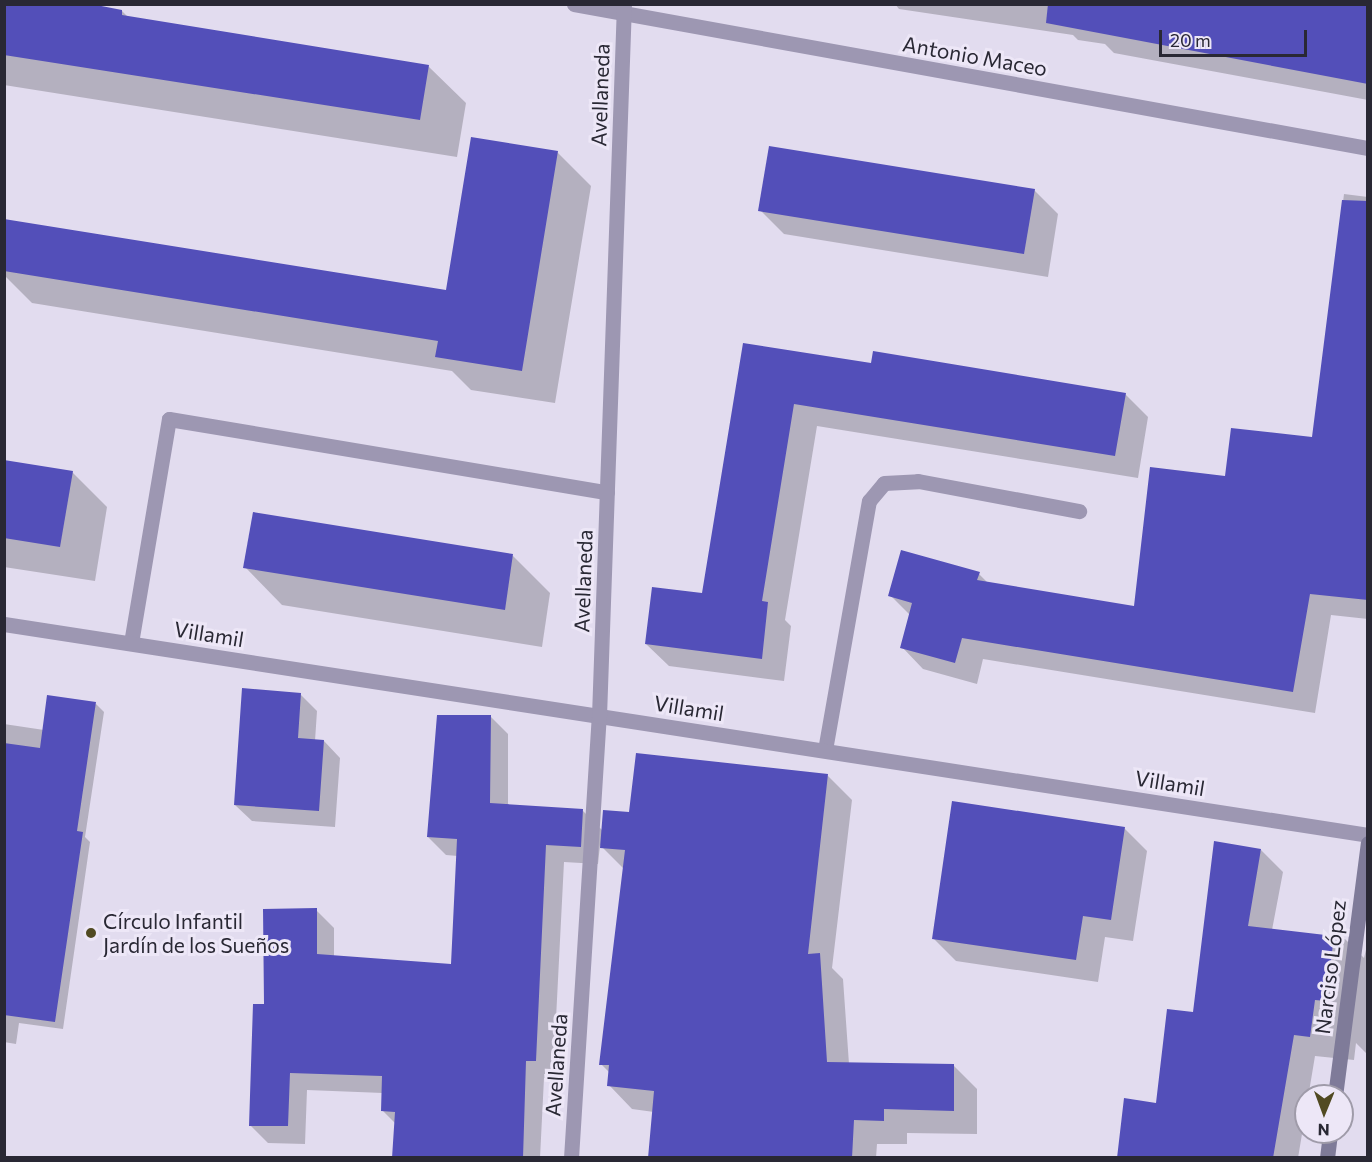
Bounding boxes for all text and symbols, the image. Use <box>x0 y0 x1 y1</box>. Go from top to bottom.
scale bar <box>1162 18 1310 56</box>
text: 20 m <box>1170 29 1211 51</box>
street label: Antonio Maceo <box>901 31 1049 81</box>
street label: Avellaneda <box>586 43 614 147</box>
street label: Avellaneda <box>569 529 597 633</box>
street label: Villamil <box>172 616 246 652</box>
street label: Villamil <box>652 690 726 726</box>
street label: Villamil <box>1133 765 1207 801</box>
street label: Narciso López <box>1309 898 1351 1036</box>
place label: Círculo Infantil Jardín de los Sueños <box>103 908 289 958</box>
marker: Círculo Infantil Jardín de los Sueños <box>84 926 98 940</box>
street label: Avellaneda <box>540 1013 572 1117</box>
north arrow <box>1294 1084 1354 1144</box>
text: N <box>1318 1121 1330 1140</box>

